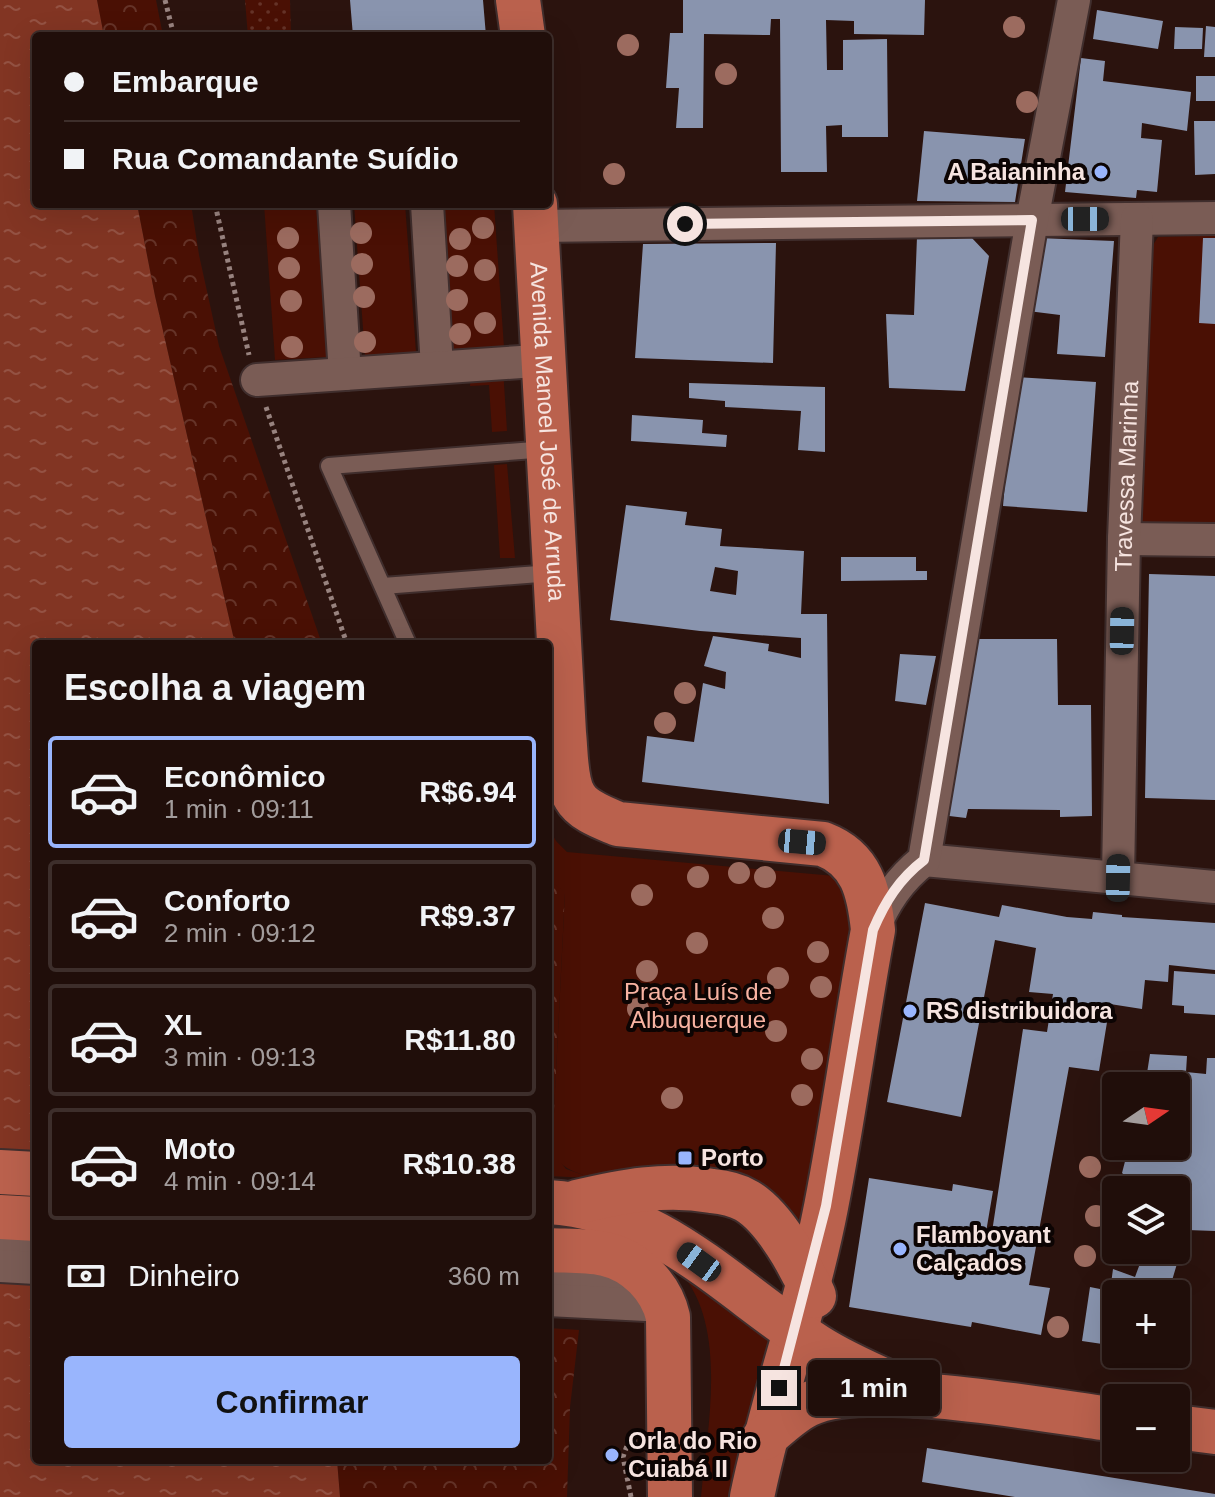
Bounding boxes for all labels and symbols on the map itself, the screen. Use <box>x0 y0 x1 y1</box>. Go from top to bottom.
place label: A Baianinha <box>947 158 1086 185</box>
marker: A Baianinha <box>1092 163 1110 181</box>
route start <box>667 206 703 242</box>
car <box>1061 207 1109 231</box>
street label: Avenida Manoel José de Arruda <box>525 261 571 603</box>
street label: Travessa Marinha <box>1109 379 1143 572</box>
car <box>1110 607 1134 655</box>
car <box>777 828 827 856</box>
car <box>1106 854 1130 902</box>
park label: Praça Luís de Albuquerque <box>624 978 772 1033</box>
place label: RS distribuidora <box>926 997 1113 1024</box>
marker: RS distribuidora <box>901 1002 919 1020</box>
north arrow <box>1102 1072 1190 1160</box>
place label: Porto <box>701 1144 764 1171</box>
marker: Porto <box>676 1149 694 1167</box>
place label: Flamboyant Calçados <box>916 1221 1051 1276</box>
car <box>673 1238 725 1286</box>
marker: Flamboyant Calçados <box>891 1240 909 1258</box>
callout: 1 min <box>807 1360 939 1416</box>
route end <box>761 1370 797 1406</box>
place label: Orla do Rio Cuiabá II <box>628 1427 757 1482</box>
marker: Orla do Rio Cuiabá II <box>603 1446 621 1464</box>

